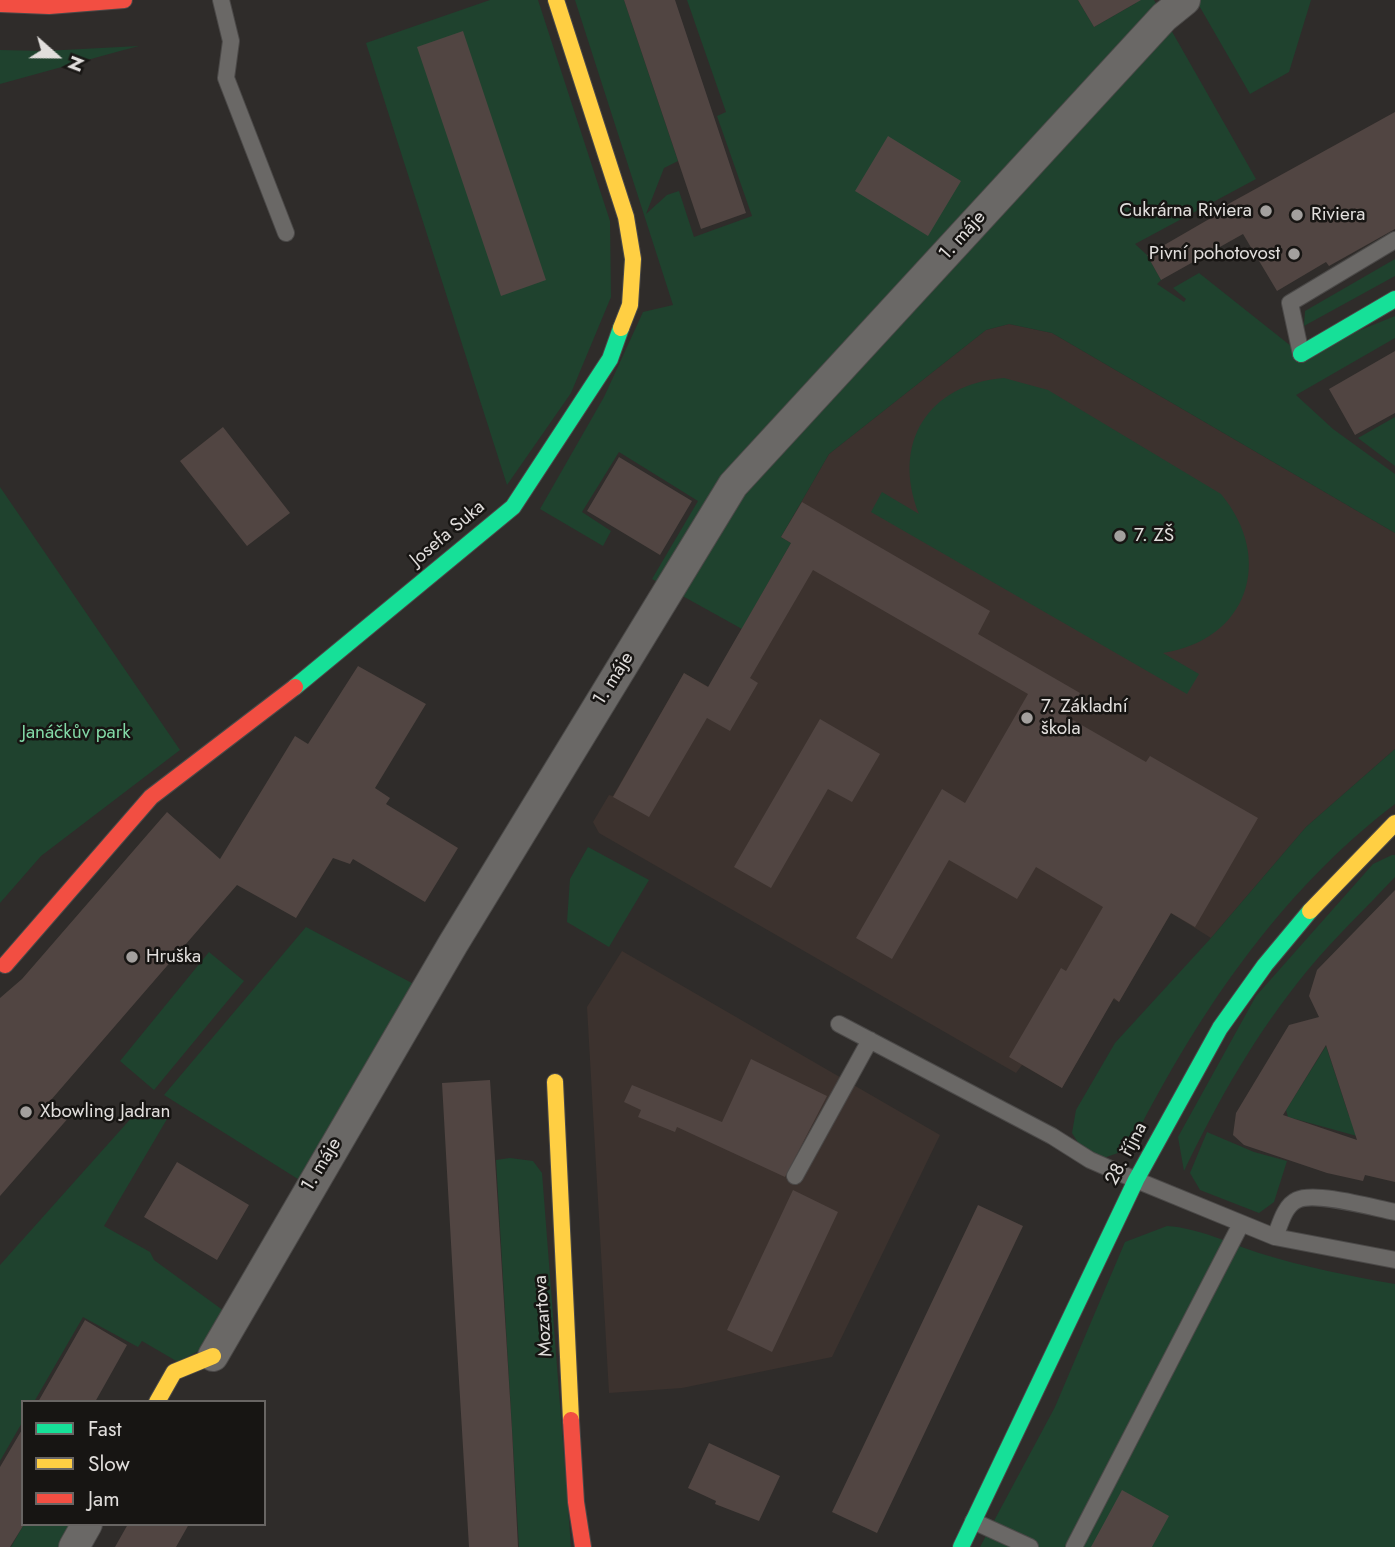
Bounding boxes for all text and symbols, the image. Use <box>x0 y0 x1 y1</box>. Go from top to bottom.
north arrow <box>21 21 91 91</box>
text: N <box>61 52 91 76</box>
place label: Cukrárna Riviera <box>1119 200 1252 222</box>
marker: Cukrárna Riviera <box>1258 203 1274 219</box>
place label: Riviera <box>1311 204 1365 226</box>
street label: 1. máje <box>935 207 991 265</box>
marker: Riviera <box>1289 207 1305 223</box>
place label: Pivní pohotovost <box>1149 243 1280 265</box>
marker: Pivní pohotovost <box>1286 246 1302 262</box>
street label: Josefa Suka <box>406 496 490 572</box>
place label: 7. ZŠ <box>1134 525 1174 547</box>
marker: 7. ZŠ <box>1112 528 1128 544</box>
street label: 1. máje <box>589 648 639 710</box>
place label: 7. Základní škola <box>1041 696 1128 740</box>
marker: 7. Základní škola <box>1019 710 1035 726</box>
park label: Janáčkův park <box>21 722 131 744</box>
place label: Hruška <box>146 946 201 968</box>
marker: Hruška <box>124 949 140 965</box>
place label: Xbowling Jadran <box>40 1101 170 1123</box>
marker: Xbowling Jadran <box>18 1104 34 1120</box>
street label: 28. října <box>1101 1119 1153 1189</box>
street label: 1. máje <box>297 1134 347 1196</box>
street label: Mozartova <box>530 1274 558 1358</box>
legend <box>21 1400 266 1526</box>
text: Fast <box>88 1414 121 1444</box>
text: Slow <box>88 1449 130 1479</box>
text: Jam <box>88 1484 120 1514</box>

